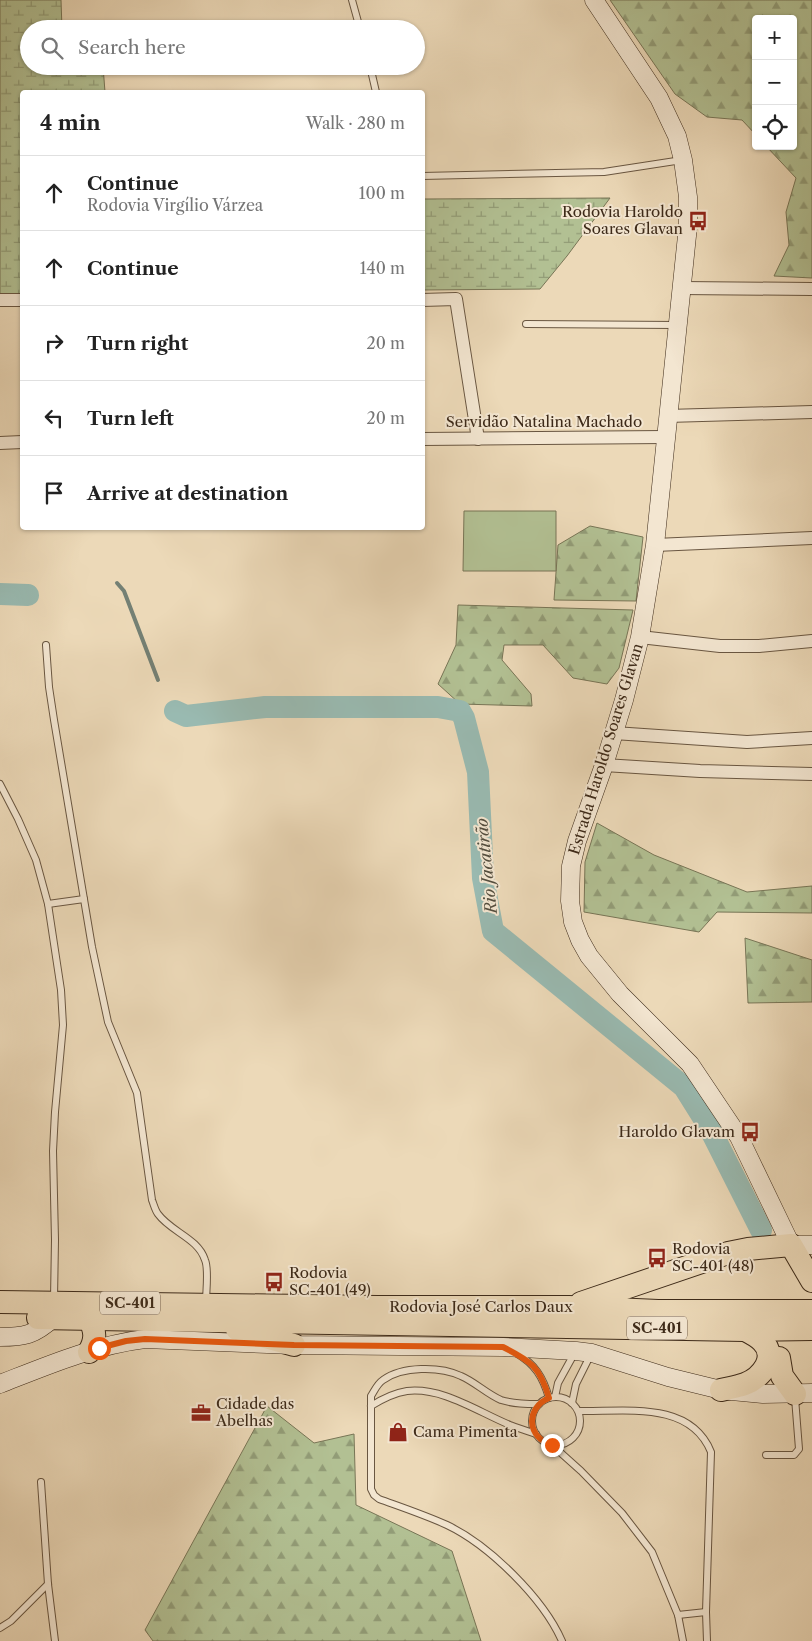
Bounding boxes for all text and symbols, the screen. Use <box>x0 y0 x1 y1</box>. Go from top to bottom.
map controls <box>752 15 797 150</box>
button: + <box>752 15 797 60</box>
search box <box>20 20 425 75</box>
icon: search <box>38 34 66 62</box>
text: Search here <box>78 36 186 59</box>
button: − <box>752 60 797 105</box>
button: locate <box>752 105 797 150</box>
text: 4 min <box>40 110 101 135</box>
text: Walk · 280 m <box>306 113 405 133</box>
text: Continue <box>87 172 179 195</box>
icon: ahead <box>40 179 68 207</box>
text: 100 m <box>359 183 405 203</box>
text: Rodovia Virgílio Várzea <box>87 195 263 215</box>
place label: Rodovia Haroldo Soares Glavan <box>562 202 684 238</box>
bus stop icon: Rodovia Haroldo Soares Glavan <box>687 210 709 232</box>
icon: ahead <box>40 254 68 282</box>
text: Continue <box>87 257 179 280</box>
text: 140 m <box>360 258 405 278</box>
icon: right <box>40 329 68 357</box>
text: Turn right <box>87 332 188 355</box>
text: 20 m <box>366 333 405 353</box>
icon: left <box>40 404 68 432</box>
text: Turn left <box>87 407 174 430</box>
text: 20 m <box>366 408 405 428</box>
street label: Servidão Natalina Machado <box>446 412 642 431</box>
icon: arrive <box>40 479 68 507</box>
text: Arrive at destination <box>87 482 288 505</box>
street label: Estrada Haroldo Soares Glavan <box>564 640 647 857</box>
water label: Rio Jacatirão <box>471 817 501 917</box>
bus stop icon: Haroldo Glavam <box>739 1121 761 1143</box>
place label: Haroldo Glavam <box>619 1122 735 1141</box>
place label: Rodovia SC-401 (48) <box>672 1239 754 1275</box>
bus stop icon: Rodovia SC-401 (48) <box>646 1247 668 1269</box>
place label: Rodovia SC-401 (49) <box>289 1263 371 1299</box>
bus stop icon: Rodovia SC-401 (49) <box>263 1271 285 1293</box>
road number: SC-401 <box>100 1292 160 1315</box>
street label: Rodovia José Carlos Daux <box>389 1297 573 1316</box>
road number: SC-401 <box>627 1316 687 1340</box>
route start <box>88 1337 111 1360</box>
place label: Cidade das Abelhas <box>215 1394 294 1430</box>
office icon: Cidade das Abelhas <box>190 1402 212 1424</box>
shop icon: Cama Pimenta <box>387 1421 409 1443</box>
place label: Cama Pimenta <box>413 1422 518 1441</box>
route end <box>541 1434 564 1457</box>

